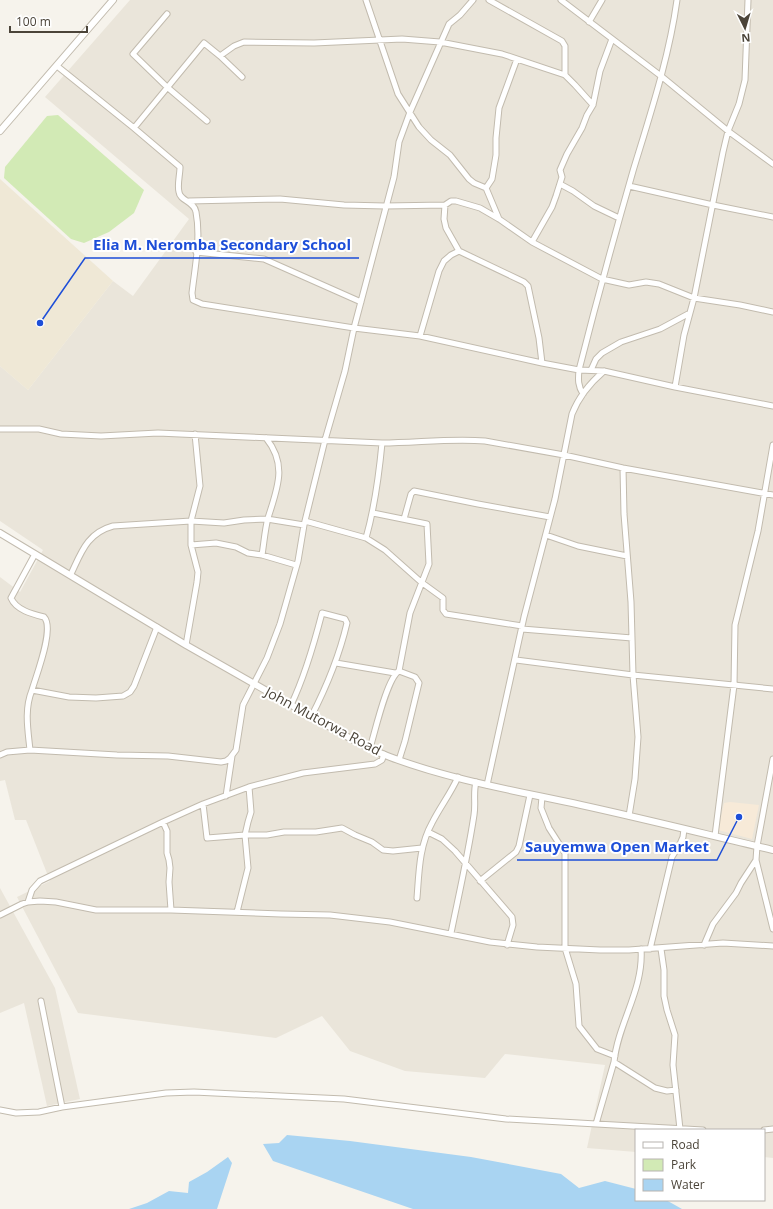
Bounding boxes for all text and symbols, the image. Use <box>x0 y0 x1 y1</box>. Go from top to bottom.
scale bar <box>10 8 87 34</box>
north arrow <box>725 8 765 48</box>
text: 100 m <box>16 13 51 30</box>
text: N <box>741 31 751 46</box>
callout: Elia M. Neromba Secondary School <box>85 231 359 258</box>
text: Elia M. Neromba Secondary School <box>93 234 351 254</box>
street label: John Mutorwa Road <box>260 681 385 759</box>
callout: Sauyemwa Open Market <box>517 833 717 860</box>
text: Sauyemwa Open Market <box>525 836 709 856</box>
legend <box>635 1129 765 1201</box>
text: Road <box>671 1136 700 1153</box>
text: Park <box>671 1156 697 1173</box>
text: Water <box>671 1176 705 1193</box>

